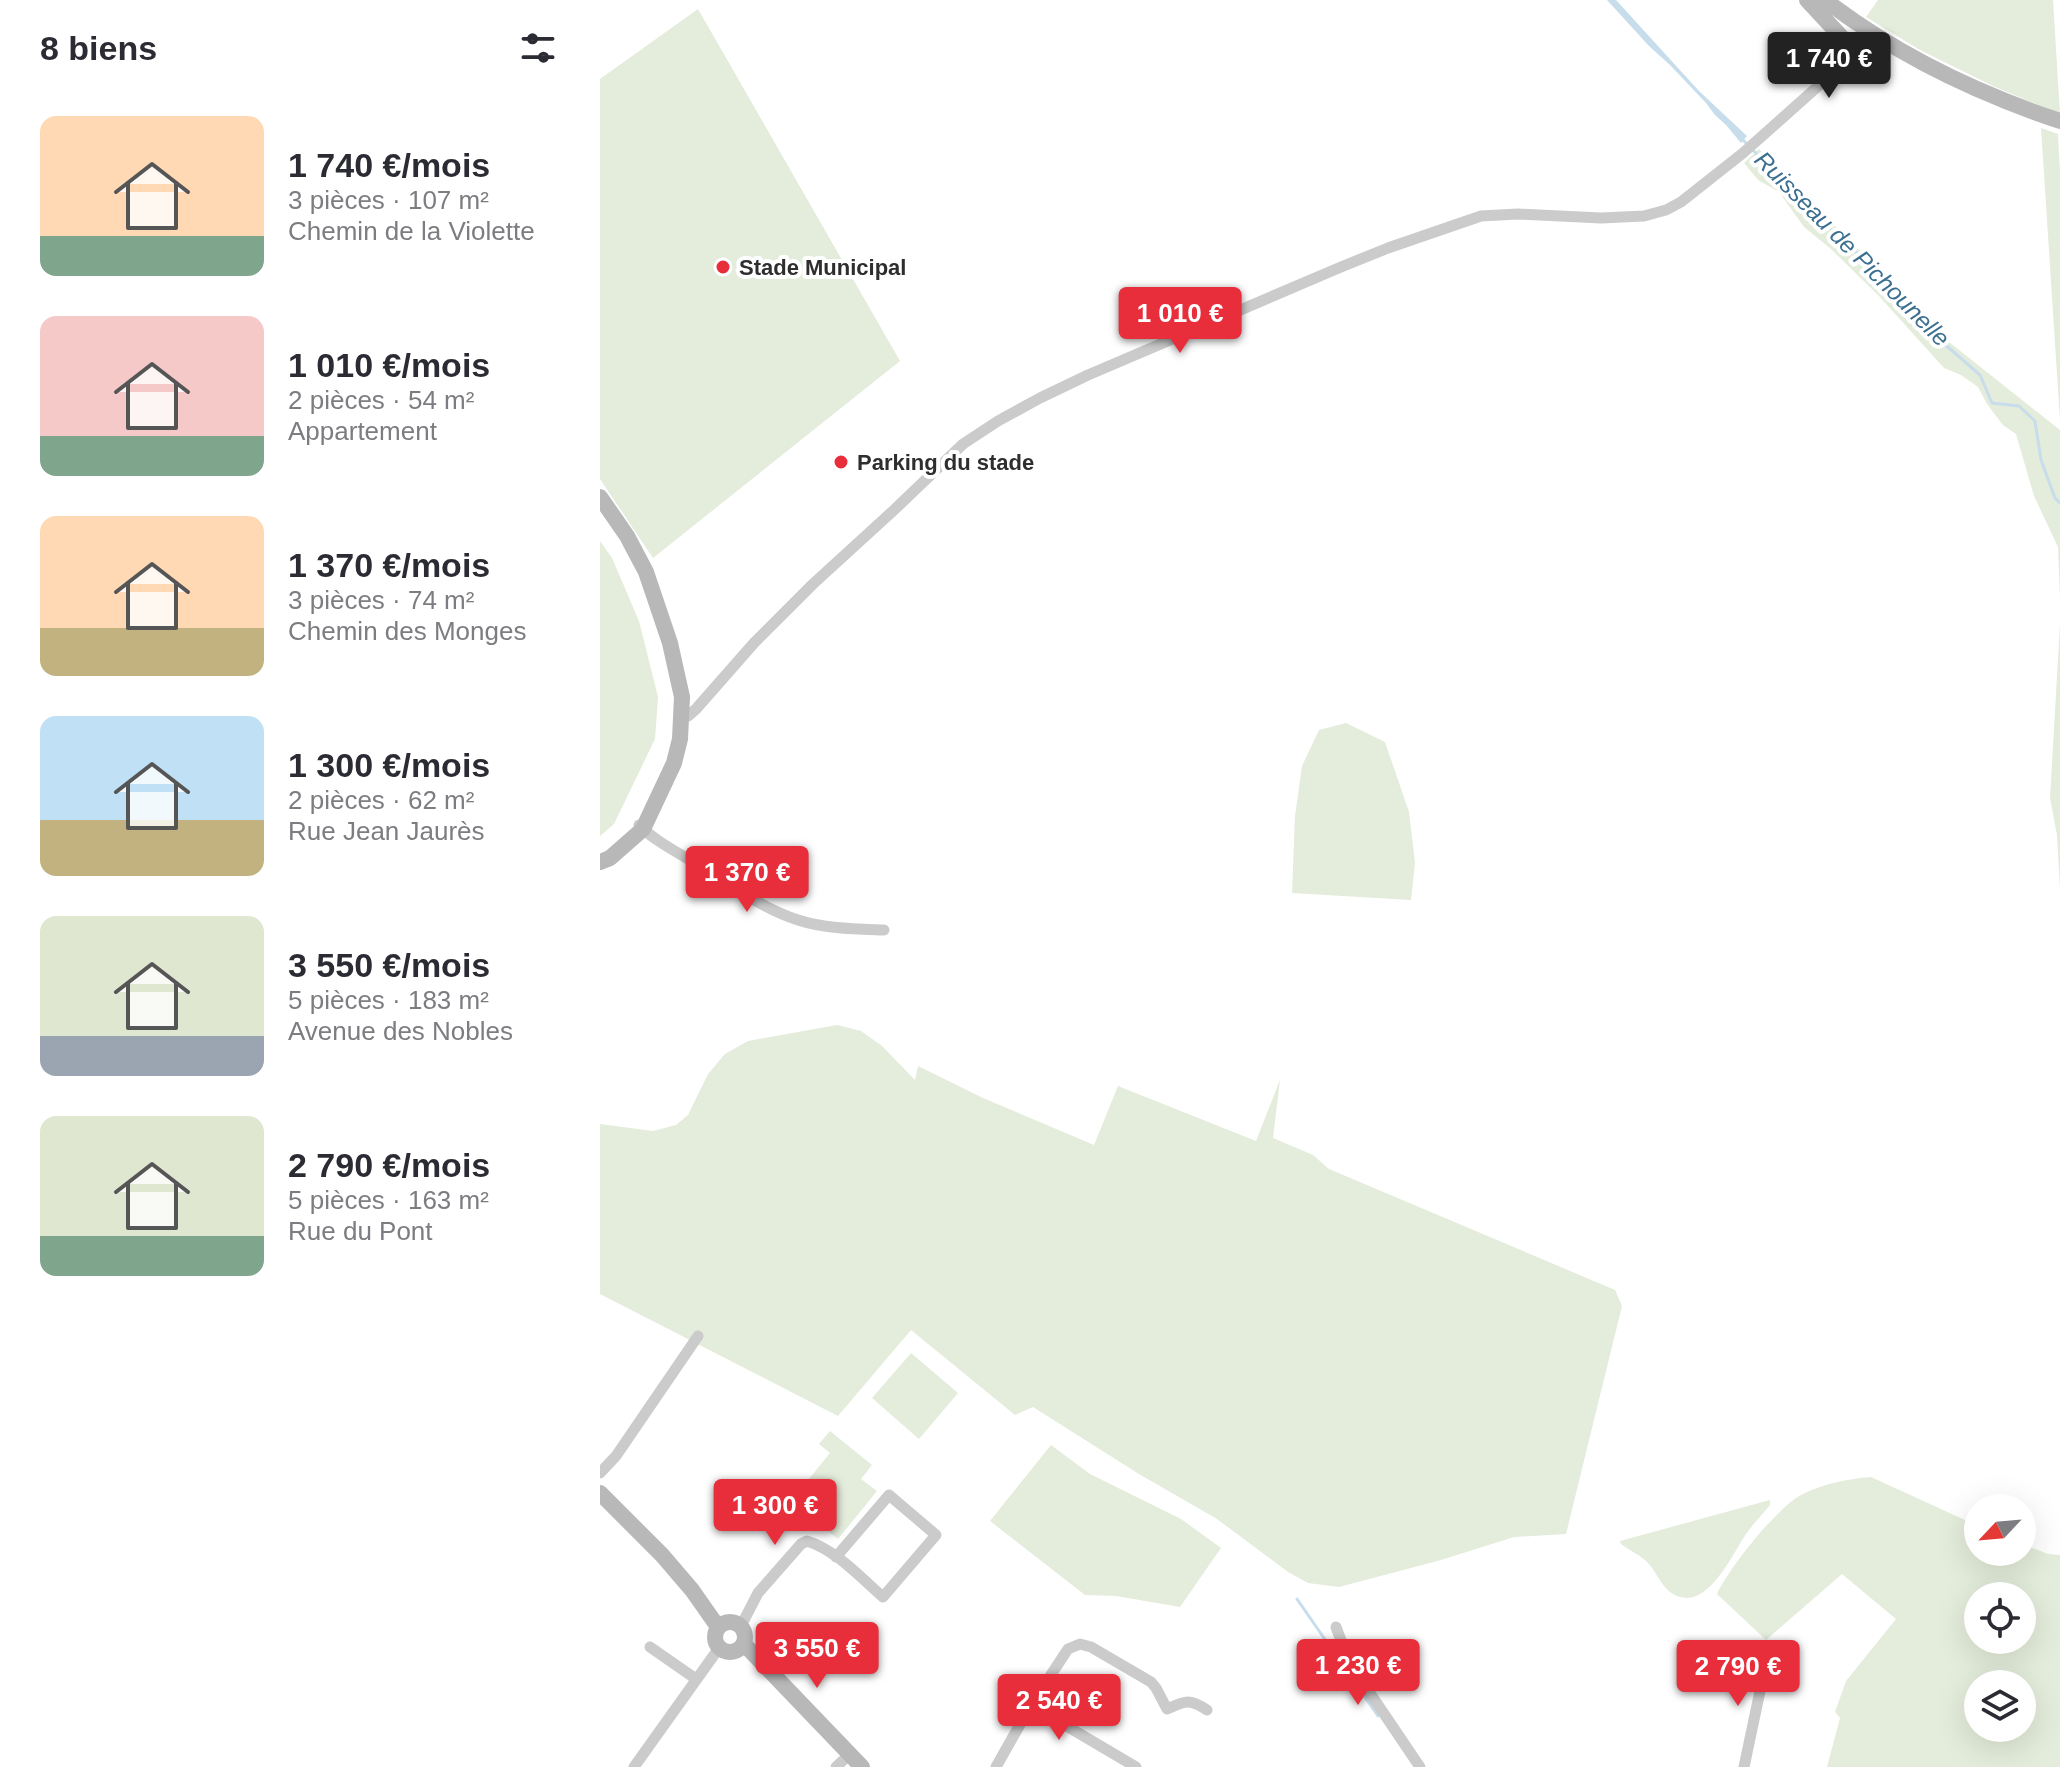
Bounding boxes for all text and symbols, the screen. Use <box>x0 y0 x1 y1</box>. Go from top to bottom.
icon: filters <box>516 26 560 70</box>
text: 8 biens <box>40 29 157 67</box>
pin: 1 740 € <box>1755 32 1903 100</box>
text: 1 740 € <box>1786 43 1872 73</box>
text: 1 740 €/mois <box>288 146 490 184</box>
water label: Ruisseau de Pichounelle <box>1749 146 1955 352</box>
icon: home <box>104 148 200 244</box>
text: 3 pièces · 107 m² <box>288 185 489 215</box>
text: Chemin de la Violette <box>288 216 535 246</box>
place label: Stade Municipal <box>739 255 906 280</box>
marker: Stade Municipal <box>714 258 732 276</box>
pin: 1 010 € <box>1106 287 1254 355</box>
text: 1 010 € <box>1137 298 1223 328</box>
text: 1 010 €/mois <box>288 346 490 384</box>
icon: home <box>104 348 200 444</box>
text: 2 pièces · 54 m² <box>288 385 474 415</box>
text: Appartement <box>288 416 437 446</box>
place label: Parking du stade <box>857 450 1034 475</box>
marker: Parking du stade <box>832 453 850 471</box>
text: 1 370 €/mois <box>288 546 490 584</box>
icon: home <box>104 548 200 644</box>
text: 3 pièces · 74 m² <box>288 585 474 615</box>
text: Chemin des Monges <box>288 616 526 646</box>
text: 1 300 €/mois <box>288 746 490 784</box>
icon: home <box>104 748 200 844</box>
text: 2 pièces · 62 m² <box>288 785 474 815</box>
text: Rue Jean Jaurès <box>288 816 485 846</box>
pin: 1 370 € <box>673 846 821 914</box>
text: 1 370 € <box>704 857 790 887</box>
text: 3 550 €/mois <box>288 946 490 984</box>
icon: home <box>104 948 200 1044</box>
text: 5 pièces · 183 m² <box>288 985 489 1015</box>
text: Avenue des Nobles <box>288 1016 513 1046</box>
text: 2 790 €/mois <box>288 1146 490 1184</box>
icon: home <box>104 1148 200 1244</box>
text: 5 pièces · 163 m² <box>288 1185 489 1215</box>
text: Rue du Pont <box>288 1216 433 1246</box>
pin: 1 300 € <box>701 1479 849 1547</box>
text: 1 300 € <box>732 1490 818 1520</box>
north arrow <box>1964 1494 2036 1566</box>
map controls <box>1964 1494 2036 1742</box>
button: locate <box>1964 1582 2036 1654</box>
pin: 3 550 € <box>743 1622 891 1690</box>
text: 3 550 € <box>774 1633 860 1663</box>
pin: 1 230 € <box>1284 1639 1432 1707</box>
pin: 2 790 € <box>1664 1640 1812 1708</box>
text: 1 230 € <box>1315 1650 1401 1680</box>
text: 2 790 € <box>1695 1651 1781 1681</box>
button: layers <box>1964 1670 2036 1742</box>
pin: 2 540 € <box>985 1674 1133 1742</box>
text: 2 540 € <box>1016 1685 1102 1715</box>

